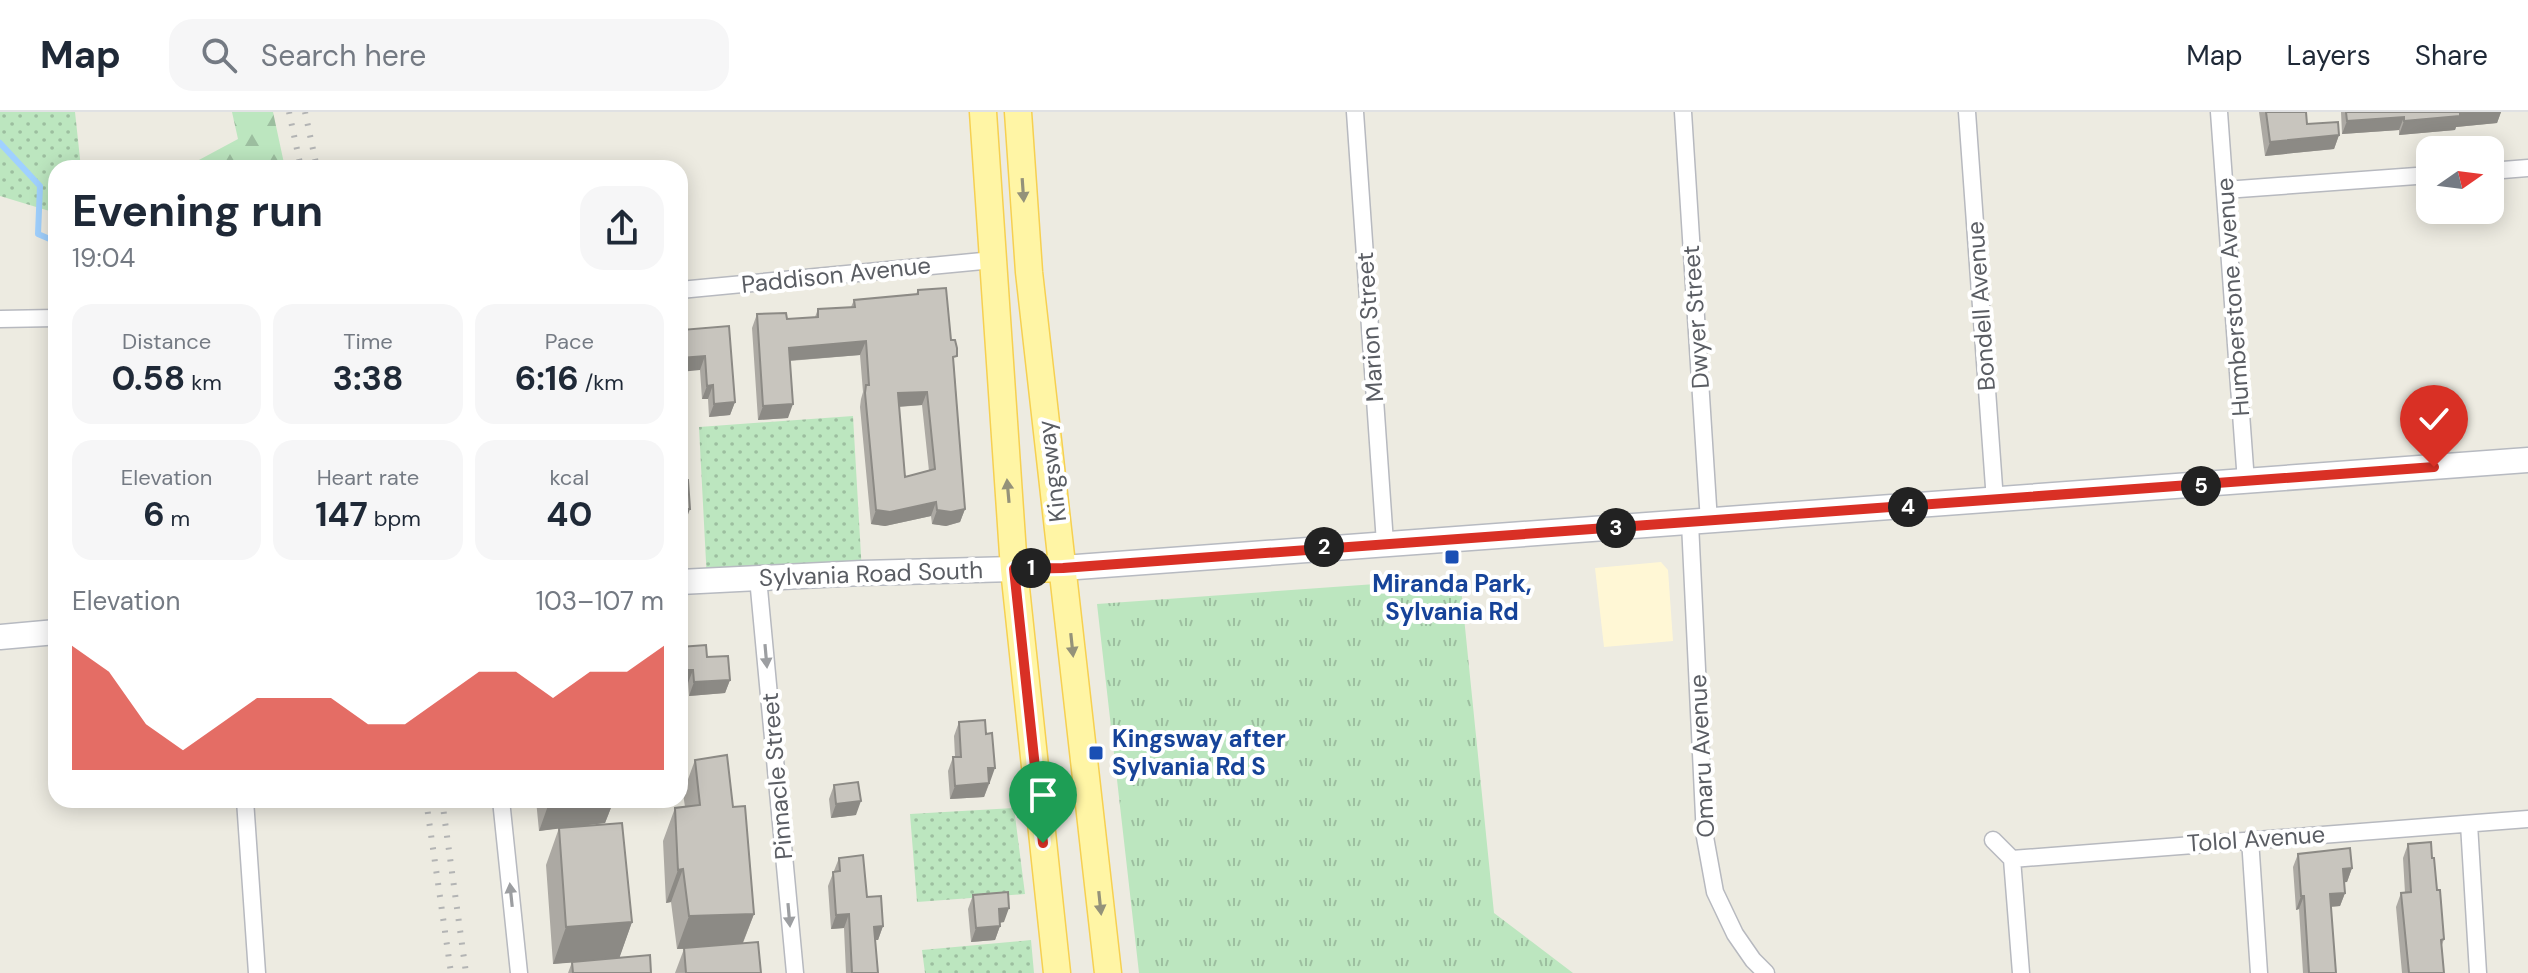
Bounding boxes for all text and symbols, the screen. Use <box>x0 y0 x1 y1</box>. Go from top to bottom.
search box <box>169 19 729 91</box>
text: Map <box>40 30 121 80</box>
icon: search <box>197 33 241 77</box>
text: Search here <box>261 36 426 75</box>
text: Map <box>2186 37 2243 74</box>
text: Layers <box>2287 37 2371 74</box>
text: Share <box>2415 37 2488 74</box>
north arrow <box>2416 136 2504 224</box>
map controls <box>2416 136 2504 224</box>
street label: Humberstone Avenue <box>2209 177 2256 417</box>
one-way arrow <box>1017 178 1030 203</box>
text: Evening run <box>72 182 323 240</box>
button: share <box>580 186 664 270</box>
street label: Bondell Avenue <box>1959 220 2002 392</box>
text: 19:04 <box>72 241 135 275</box>
street label: Dwyer Street <box>1675 244 1716 390</box>
street label: Paddison Avenue <box>740 249 932 300</box>
street label: Marion Street <box>1349 251 1390 403</box>
text: Distance <box>122 327 211 356</box>
text: Time <box>343 327 393 356</box>
text: Pace <box>545 327 594 356</box>
text: 0.58 <box>111 356 185 401</box>
text: 3:38 <box>332 356 404 401</box>
text: 6:16 <box>515 356 579 401</box>
text: km <box>185 368 222 397</box>
text: /km <box>579 368 624 397</box>
pin <box>2400 385 2468 467</box>
icon: check <box>2412 397 2456 441</box>
street label: Kingsway <box>1030 418 1073 524</box>
text: Elevation <box>121 463 213 492</box>
text: Heart rate <box>317 463 419 492</box>
text: kcal <box>549 463 589 492</box>
pin: 5 <box>2181 466 2221 506</box>
text: 5 <box>2194 471 2208 500</box>
one-way arrow <box>1001 478 1014 503</box>
pin: 4 <box>1888 487 1928 527</box>
text: 6 <box>143 492 165 537</box>
text: 147 <box>315 492 368 537</box>
text: 40 <box>546 492 592 537</box>
text: 4 <box>1901 492 1915 521</box>
text: m <box>165 504 190 533</box>
text: bpm <box>368 504 421 533</box>
pin: 3 <box>1596 508 1636 548</box>
text: 3 <box>1609 513 1623 542</box>
pin: 2 <box>1304 527 1344 567</box>
text: 2 <box>1318 532 1330 561</box>
pin: 1 <box>1011 548 1051 588</box>
marker: Miranda Park, Sylvania Rd <box>1443 548 1461 566</box>
text: 1 <box>1027 553 1035 582</box>
street label: Sylvania Road South <box>758 554 983 593</box>
place label: Miranda Park, Sylvania Rd <box>1372 568 1532 627</box>
text: Elevation <box>72 584 180 618</box>
text: 103–107 m <box>536 584 664 618</box>
one-way arrow <box>1065 633 1078 658</box>
one-way arrow <box>759 644 772 669</box>
street label: Omaru Avenue <box>1682 674 1721 839</box>
street label: Pinnacle Street <box>754 691 799 861</box>
place label: Kingsway after Sylvania Rd S <box>1112 723 1286 782</box>
marker: Kingsway after Sylvania Rd S <box>1087 744 1105 762</box>
pin <box>1009 761 1077 843</box>
icon: arrive <box>1021 773 1065 817</box>
street label: Tolol Avenue <box>2186 818 2326 859</box>
one-way arrow <box>504 882 517 907</box>
one-way arrow <box>1094 891 1107 916</box>
one-way arrow <box>783 903 796 928</box>

